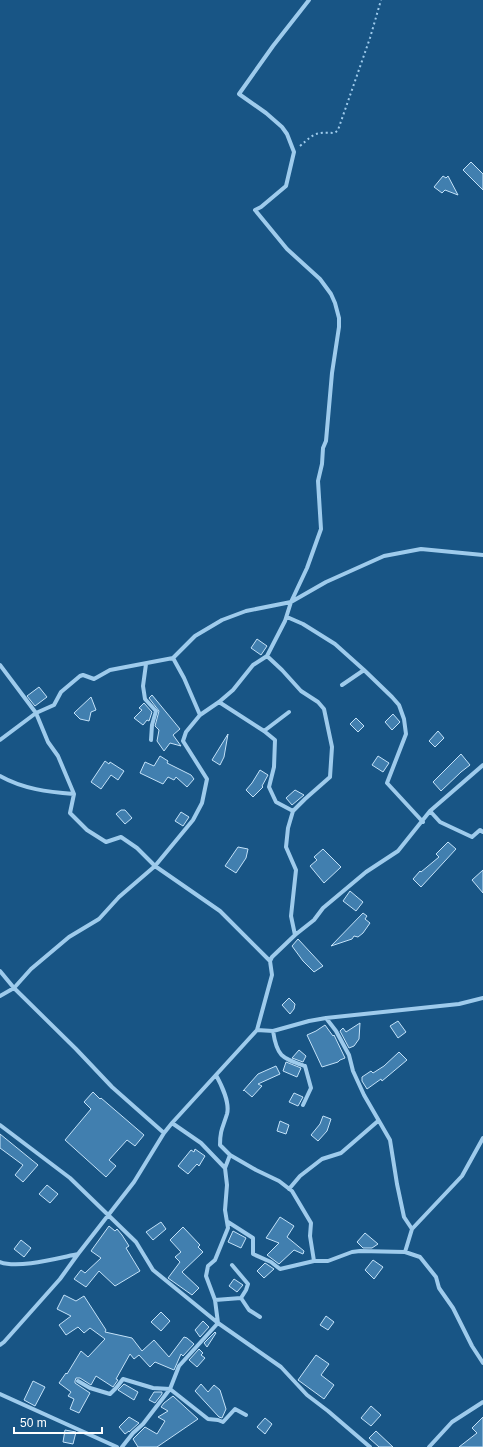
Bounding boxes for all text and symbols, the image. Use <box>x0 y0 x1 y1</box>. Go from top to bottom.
scale bar <box>14 1409 102 1435</box>
text: 50 m <box>20 1416 47 1430</box>

